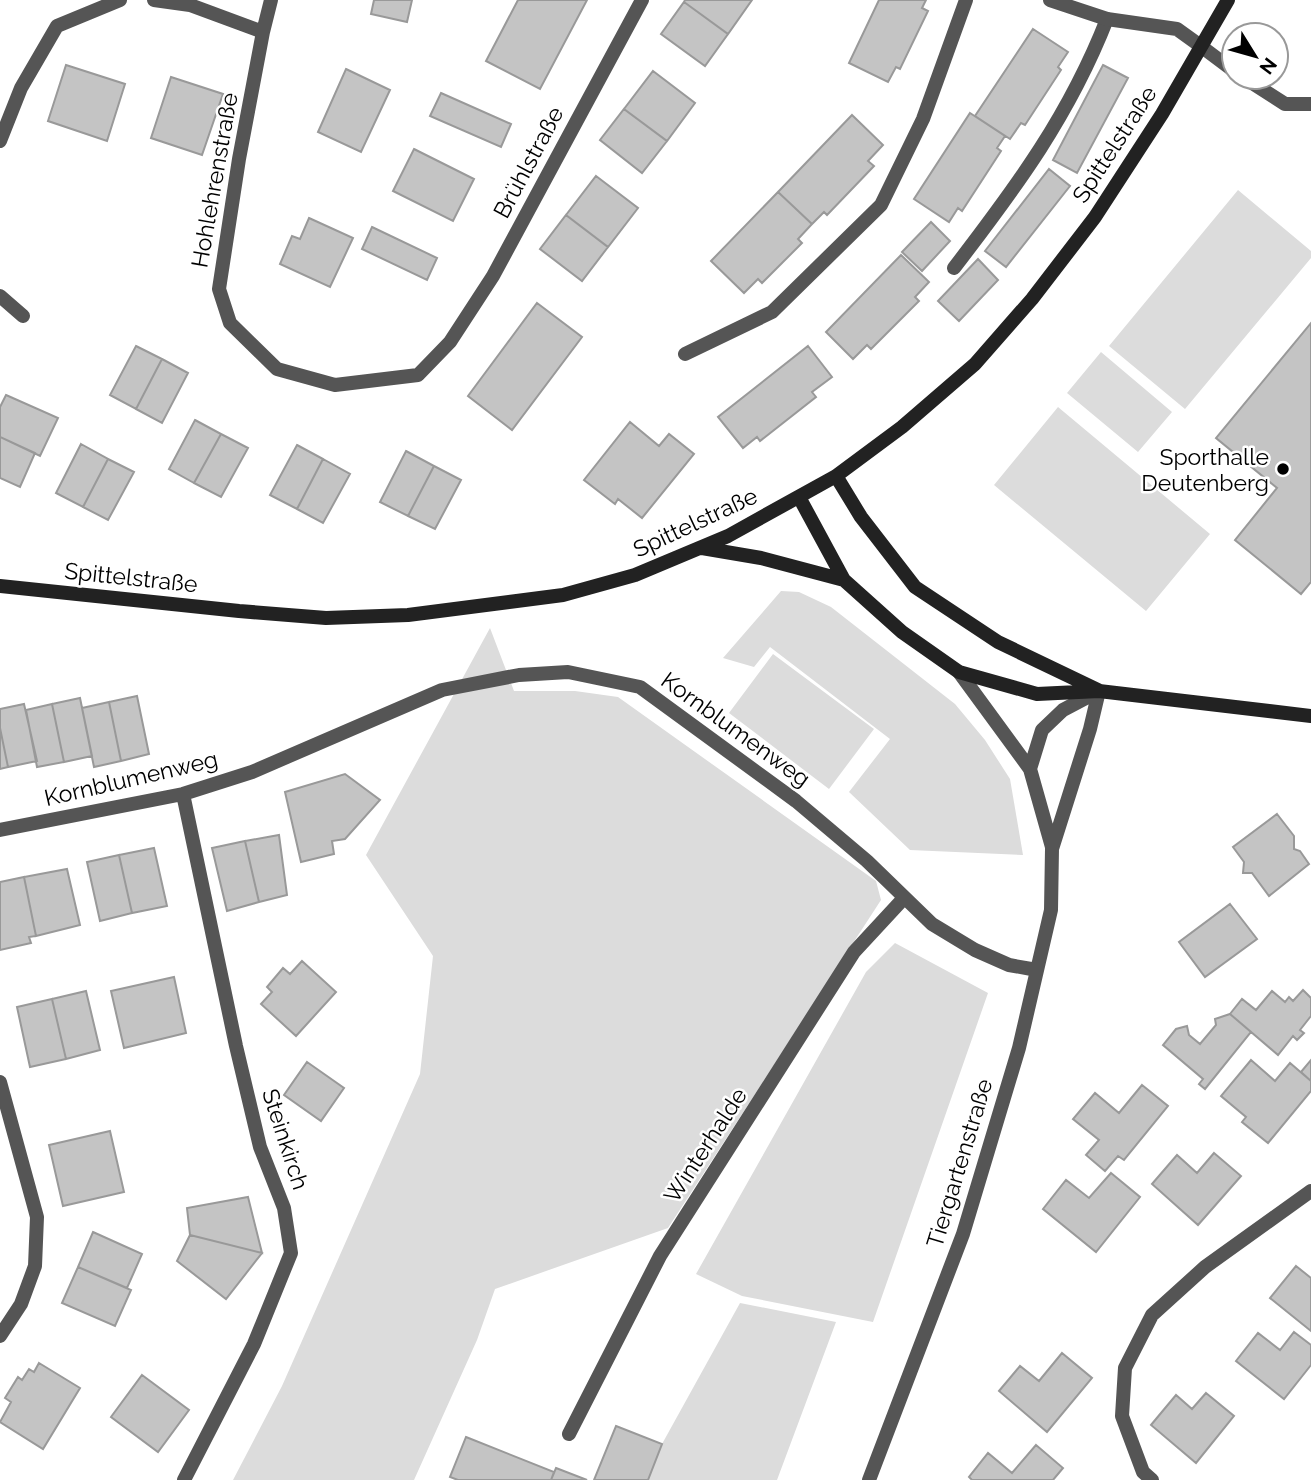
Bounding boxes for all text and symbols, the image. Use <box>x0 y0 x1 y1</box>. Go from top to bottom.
north arrow <box>1220 21 1290 91</box>
text: N <box>1255 54 1282 79</box>
street label: Spittelstraße <box>1066 81 1162 207</box>
street label: Hohlehrenstraße <box>185 90 243 270</box>
street label: Brühlstraße <box>487 102 569 222</box>
place label: Sporthalle Deutenberg <box>1141 443 1269 496</box>
marker: Sporthalle Deutenberg <box>1275 461 1291 477</box>
street label: Spittelstraße <box>629 482 761 562</box>
street label: Spittelstraße <box>63 557 199 597</box>
street label: Kornblumenweg <box>656 666 816 792</box>
street label: Kornblumenweg <box>42 745 220 811</box>
street label: Tiergartenstraße <box>920 1075 998 1251</box>
street label: Winterhalde <box>658 1083 752 1207</box>
street label: Steinkirch <box>257 1085 315 1193</box>

